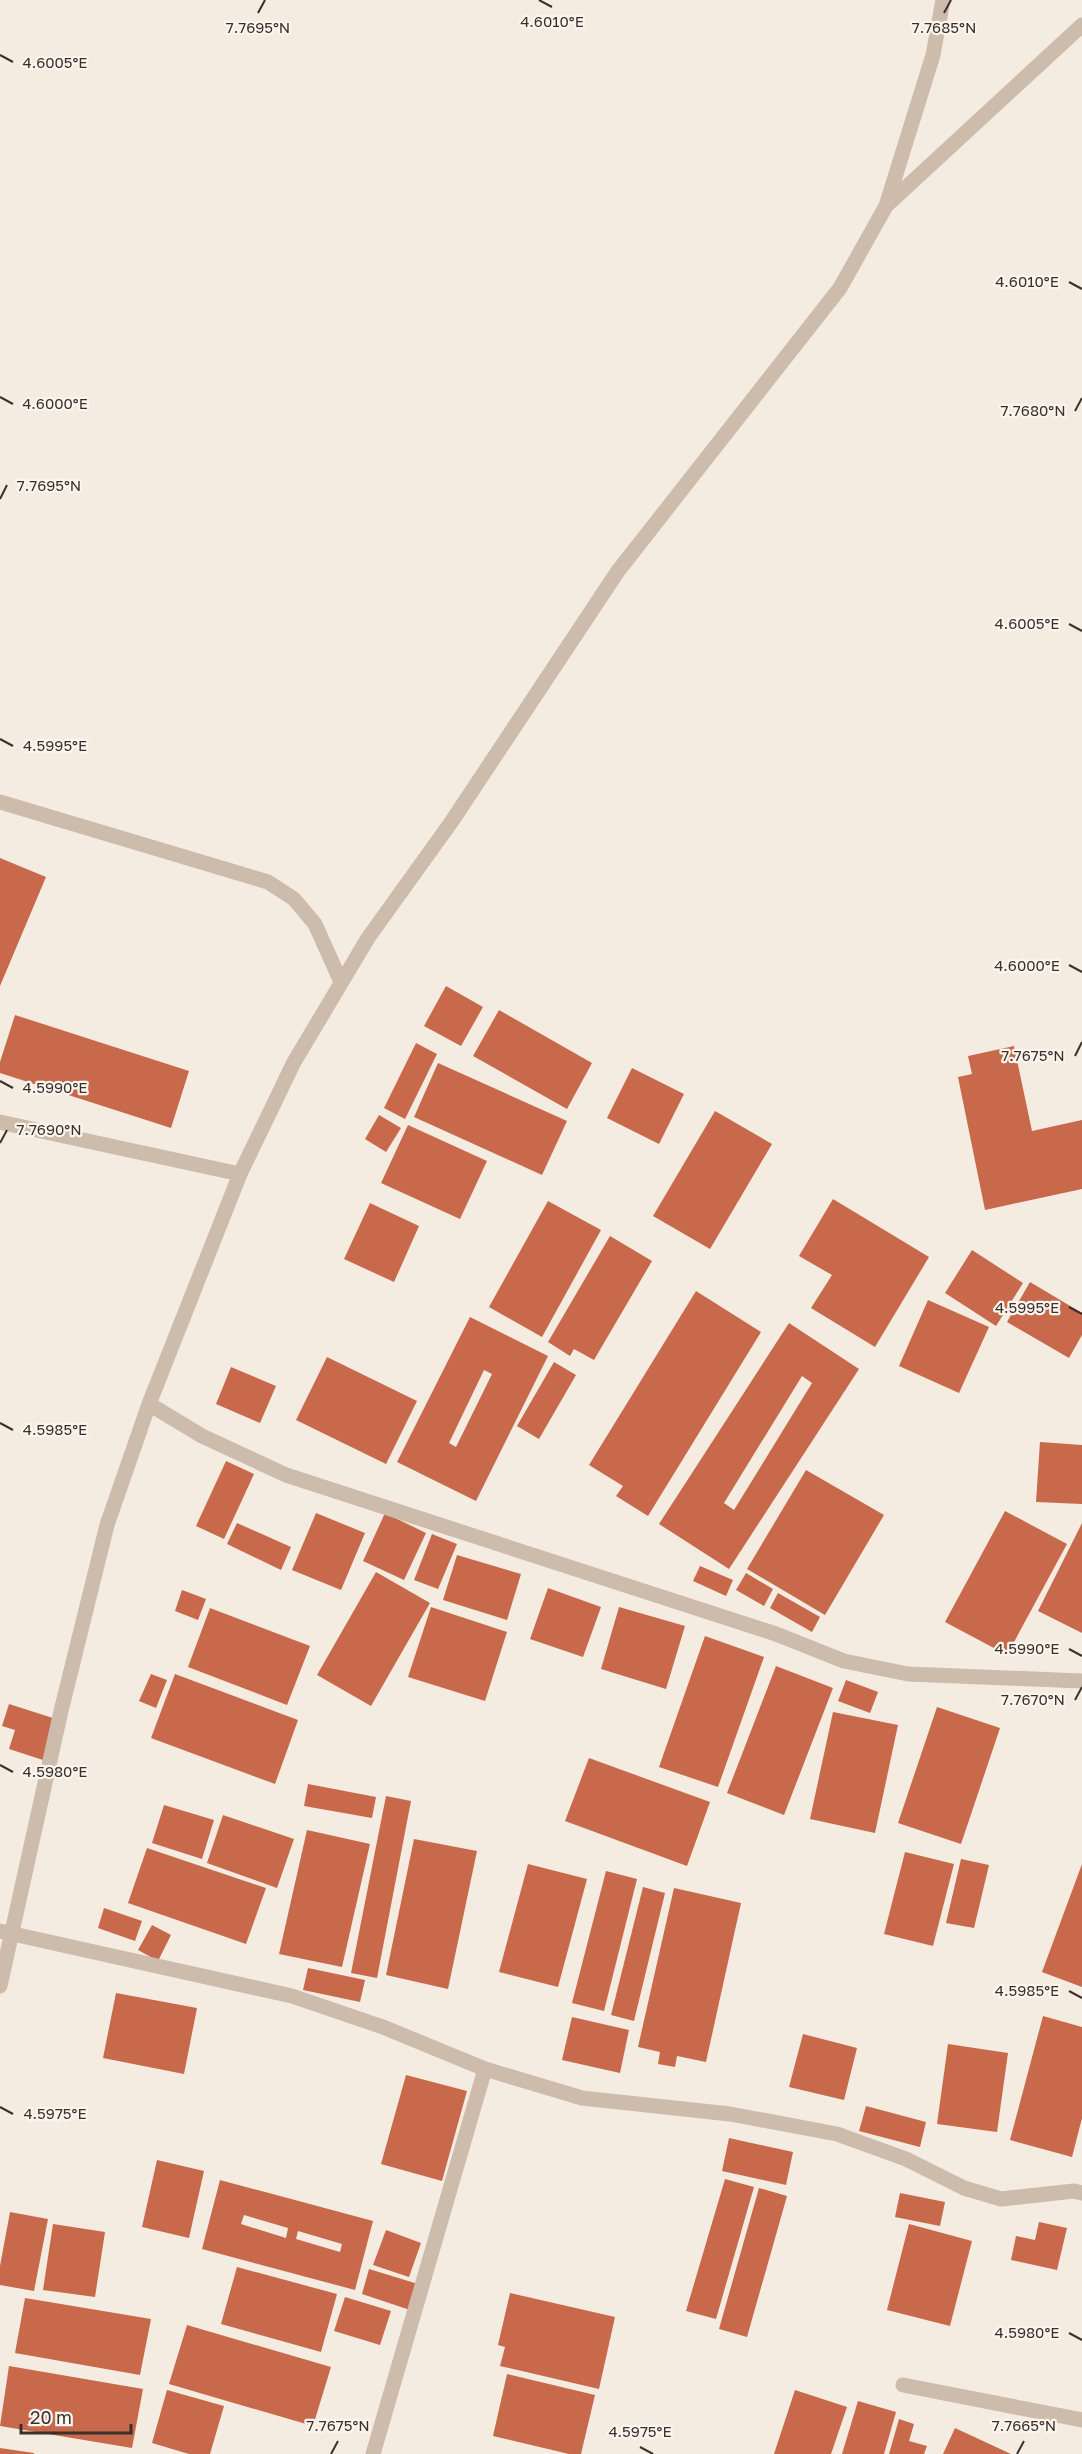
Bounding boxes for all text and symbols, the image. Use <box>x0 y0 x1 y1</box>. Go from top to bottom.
text: 4.6010°E <box>520 12 584 30</box>
text: 7.7695°N <box>226 18 290 36</box>
text: 7.7685°N <box>912 18 976 36</box>
text: 4.6005°E <box>22 53 88 71</box>
text: 4.6010°E <box>995 272 1059 290</box>
text: 4.6000°E <box>22 394 88 412</box>
text: 7.7680°N <box>1000 401 1066 419</box>
text: 7.7695°N <box>17 476 81 494</box>
text: 4.6005°E <box>994 614 1060 632</box>
text: 4.5995°E <box>23 736 87 754</box>
text: 4.6000°E <box>994 956 1060 974</box>
text: 7.7675°N <box>1001 1046 1065 1064</box>
text: 4.5990°E <box>23 1078 87 1096</box>
text: 7.7690°N <box>16 1120 82 1138</box>
text: 4.5995°E <box>995 1298 1059 1316</box>
text: 4.5985°E <box>23 1420 87 1438</box>
text: 4.5990°E <box>995 1639 1059 1657</box>
text: 7.7670°N <box>1001 1690 1065 1708</box>
text: 4.5980°E <box>23 1762 87 1780</box>
text: 4.5985°E <box>995 1981 1059 1999</box>
text: 4.5975°E <box>23 2104 87 2122</box>
text: 4.5980°E <box>995 2323 1059 2341</box>
scale bar <box>21 2397 130 2435</box>
text: 20 m <box>30 2406 72 2428</box>
text: 7.7675°N <box>306 2416 370 2434</box>
text: 7.7665°N <box>992 2416 1056 2434</box>
text: 4.5975°E <box>608 2422 672 2440</box>

